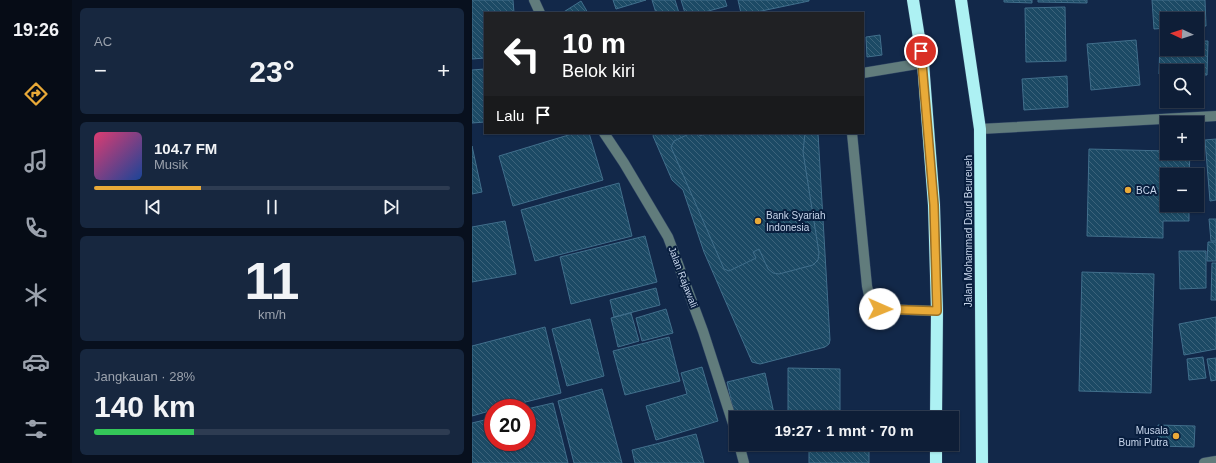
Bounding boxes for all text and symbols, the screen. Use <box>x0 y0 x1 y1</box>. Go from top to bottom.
north arrow <box>1160 12 1204 56</box>
map controls <box>1160 12 1204 212</box>
text: 19:26 <box>13 20 59 40</box>
icon: left <box>496 28 548 80</box>
text: 10 m <box>562 28 626 59</box>
text: AC <box>94 34 112 49</box>
pin <box>904 34 938 68</box>
icon: arrive <box>910 40 932 62</box>
text: 23° <box>249 55 295 88</box>
text: − <box>94 58 107 83</box>
text: + <box>437 58 450 83</box>
text: Belok kiri <box>562 61 635 81</box>
button: search <box>1160 64 1204 108</box>
icon: directions <box>22 80 50 108</box>
icon: arrive <box>532 104 554 126</box>
text: Lalu <box>496 107 524 124</box>
button: + <box>1160 116 1204 160</box>
text: 104.7 FM <box>154 140 217 157</box>
icon: music <box>22 147 50 175</box>
street label: Jalan Mohammad Daud Beureueh <box>963 155 974 307</box>
text: Musik <box>154 157 188 172</box>
button: − <box>1160 168 1204 212</box>
marker: BCA <box>1123 185 1133 195</box>
place label: BCA <box>1136 185 1157 196</box>
icon: previous <box>142 196 164 218</box>
icon: pause <box>261 196 283 218</box>
icon: next <box>380 196 402 218</box>
place label: Bank Syariah Indonesia <box>766 210 825 233</box>
icon: phone <box>22 214 50 242</box>
marker: Bank Syariah Indonesia <box>753 216 763 226</box>
street label: Jalan Rajawali <box>666 245 700 309</box>
text: 11 <box>245 252 299 310</box>
icon: climate <box>22 281 50 309</box>
position arrow <box>859 288 901 330</box>
text: km/h <box>258 307 286 322</box>
icon: car <box>22 348 50 376</box>
text: Jangkauan · 28% <box>94 369 195 384</box>
text: 140 km <box>94 390 196 423</box>
speed limit sign: 20 <box>484 399 536 451</box>
icon: filters <box>22 415 50 443</box>
text: 19:27 · 1 mnt · 70 m <box>774 422 914 439</box>
place label: Musala Bumi Putra <box>1119 425 1168 448</box>
marker: Musala Bumi Putra <box>1171 431 1181 441</box>

